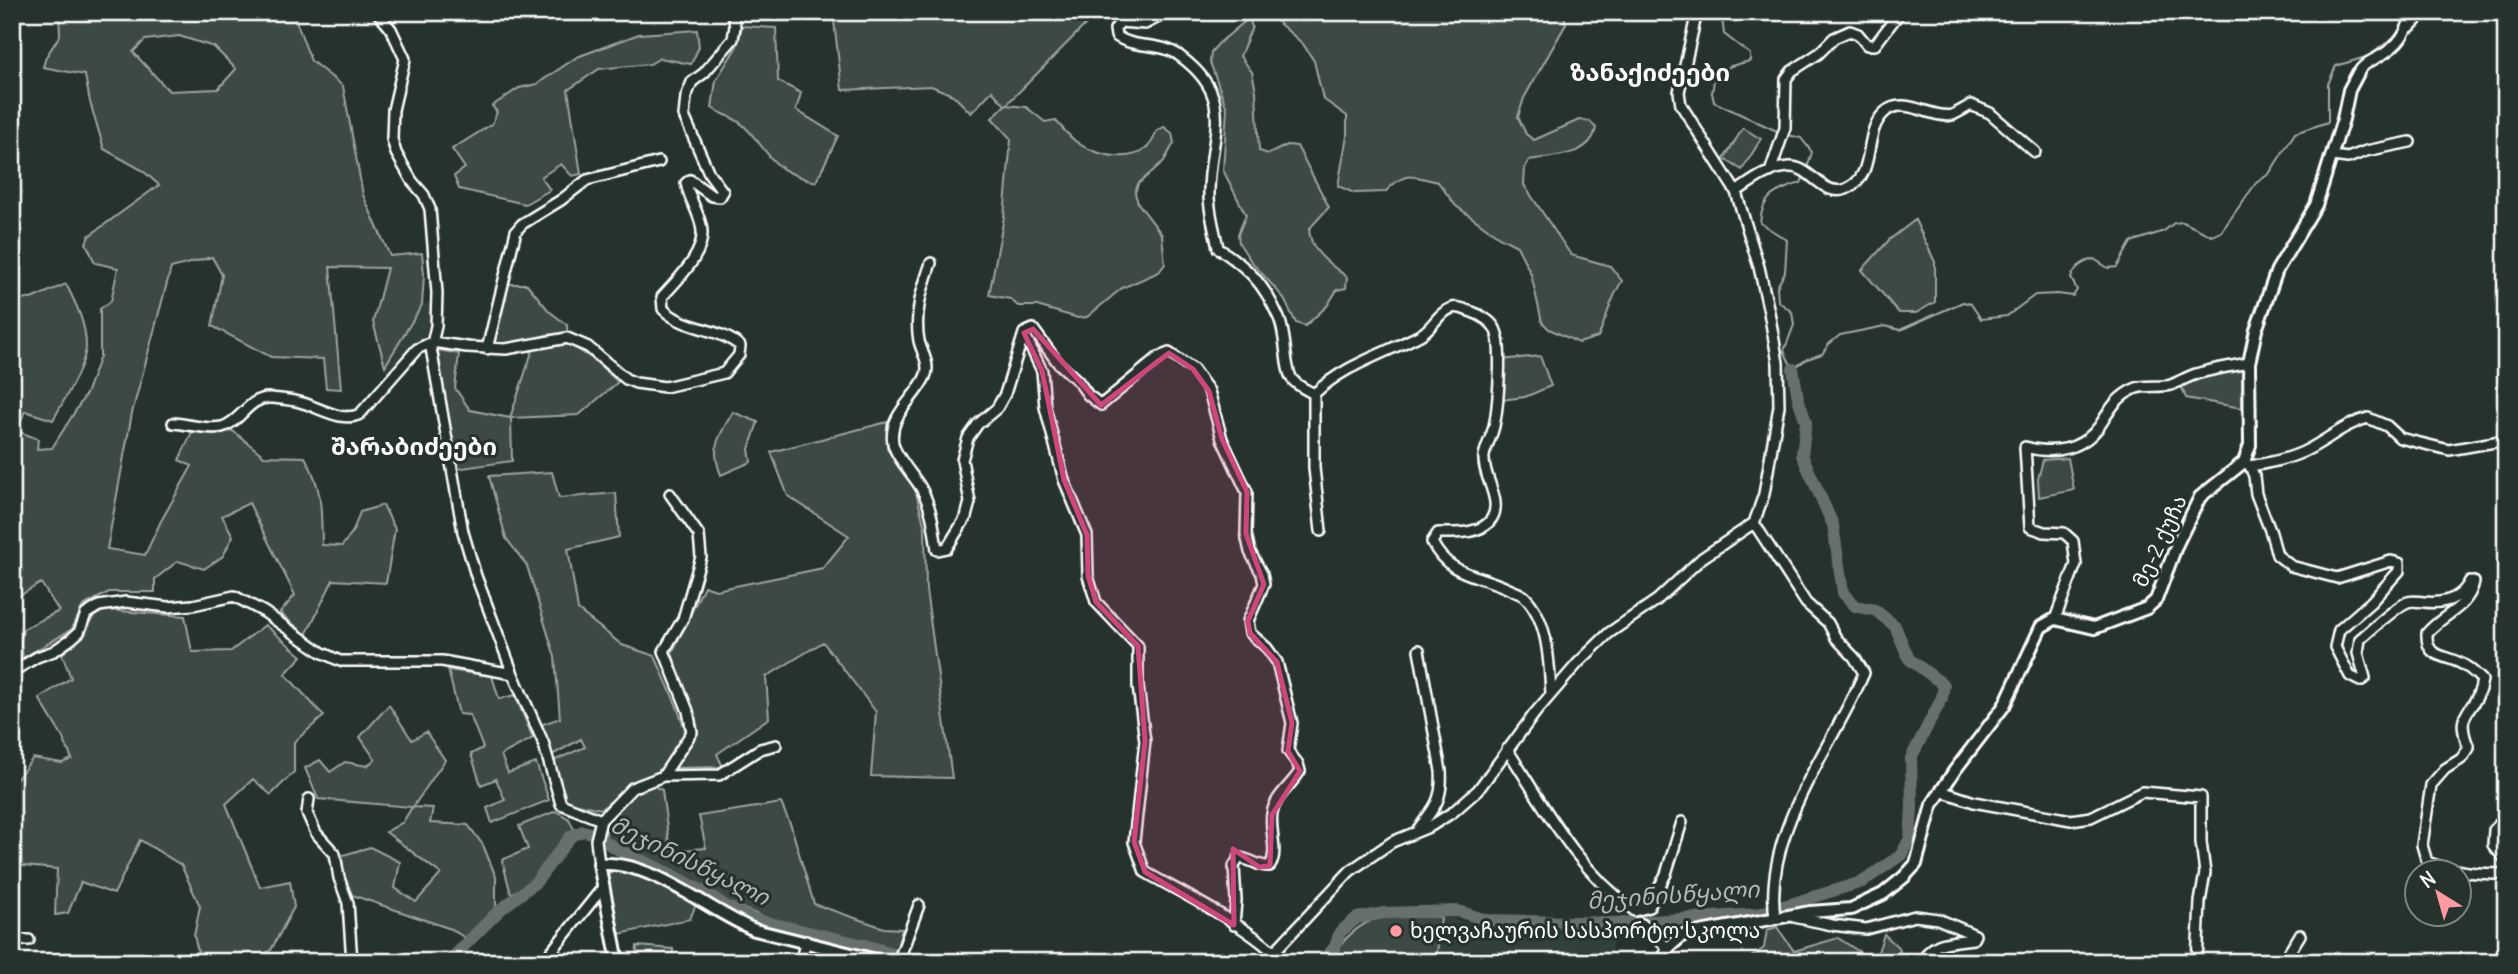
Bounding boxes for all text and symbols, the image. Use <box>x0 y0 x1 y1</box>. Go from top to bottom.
district label: ზანაქიძეები <box>1570 57 1730 87</box>
district label: შარაბიძეები <box>331 431 497 461</box>
street label: მე-2 ქუჩა <box>2126 490 2193 591</box>
water label: მეჯინისწყალი <box>606 810 775 912</box>
north arrow <box>2402 858 2472 928</box>
text: N <box>2415 866 2440 893</box>
water label: მეჯინისწყალი <box>1586 874 1761 915</box>
place label: ხელვაჩაურის სასპორტო სკოლა <box>1410 917 1760 944</box>
marker: ხელვაჩაურის სასპორტო სკოლა <box>1388 923 1404 939</box>

